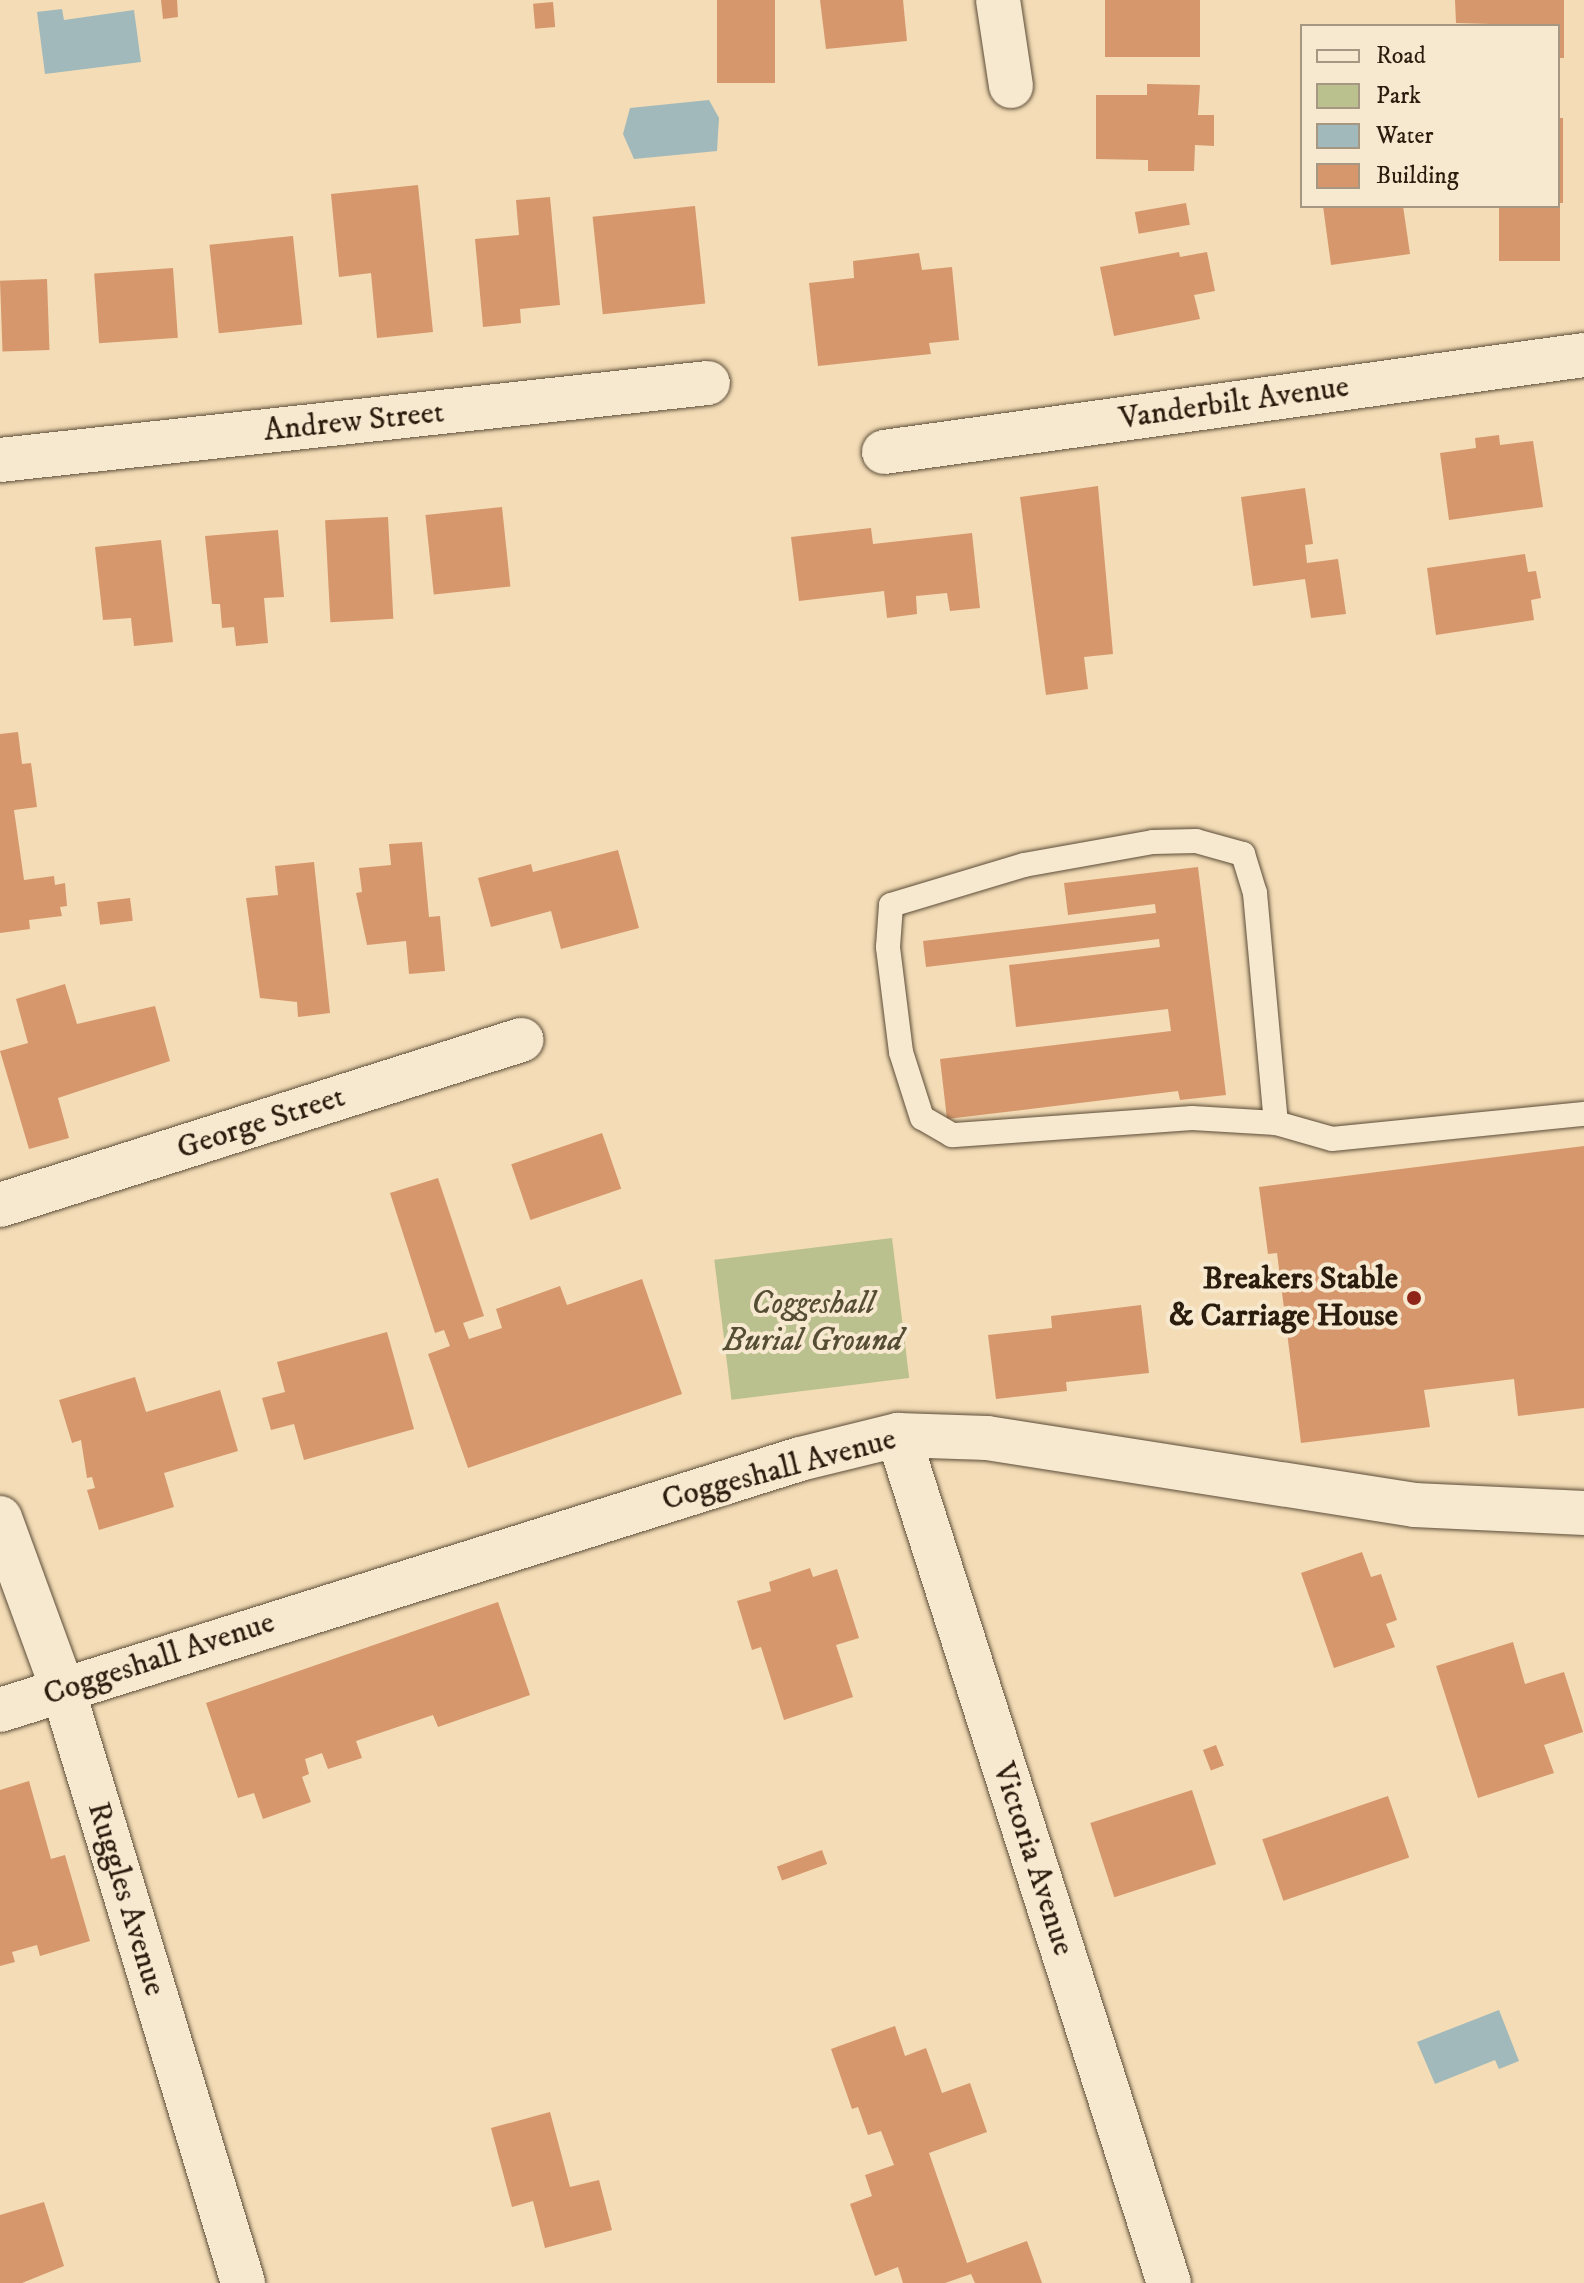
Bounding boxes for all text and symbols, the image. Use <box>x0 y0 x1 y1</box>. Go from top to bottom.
legend <box>1300 24 1560 208</box>
text: Road <box>1376 41 1426 71</box>
text: Park <box>1376 81 1421 111</box>
text: Water <box>1376 121 1433 151</box>
text: Building <box>1376 161 1459 191</box>
street label: Vanderbilt Avenue <box>1117 368 1351 438</box>
street label: Andrew Street <box>262 393 446 451</box>
street label: George Street <box>172 1078 350 1168</box>
place label: Breakers Stable & Carriage House <box>1169 1261 1398 1336</box>
park label: Coggeshall Burial Ground <box>723 1286 903 1361</box>
marker: Breakers Stable & Carriage House <box>1405 1289 1423 1307</box>
street label: Coggeshall Avenue <box>658 1420 900 1520</box>
street label: Coggeshall Avenue <box>39 1604 279 1714</box>
street label: Victoria Avenue <box>984 1758 1082 1960</box>
street label: Ruggles Avenue <box>78 1798 174 2000</box>

